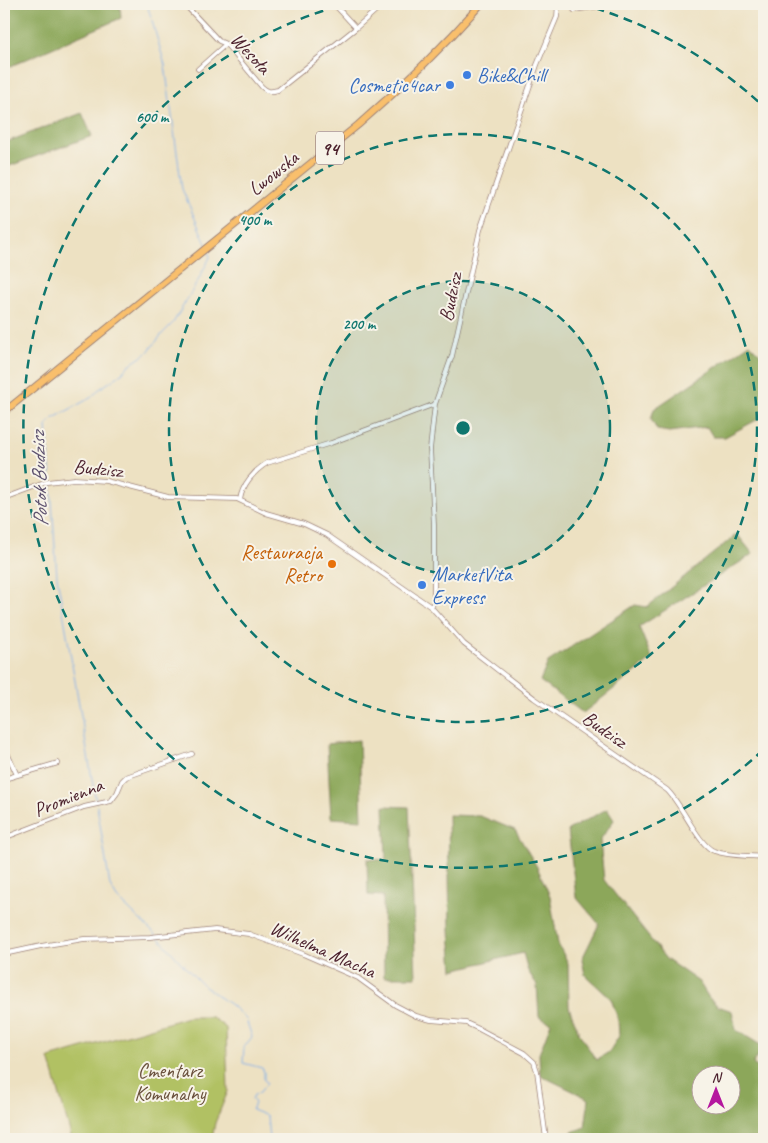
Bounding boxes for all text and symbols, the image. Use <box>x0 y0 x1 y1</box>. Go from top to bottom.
street label: Wesoła <box>225 27 277 80</box>
place label: Bike&Chill <box>477 63 549 88</box>
marker: Bike&Chill <box>461 69 473 81</box>
place label: Cosmetic4car <box>348 73 442 98</box>
marker: Cosmetic4car <box>444 79 456 91</box>
text: 600 m <box>136 108 170 127</box>
road number: 94 <box>316 132 344 164</box>
street label: Lwowska <box>243 144 305 201</box>
text: 400 m <box>239 211 273 230</box>
street label: Budzisz <box>433 268 468 324</box>
text: 200 m <box>343 315 377 334</box>
centre of rings <box>454 419 472 437</box>
water label: Potok Budzisz <box>24 428 54 527</box>
street label: Budzisz <box>72 454 126 484</box>
place label: Restauracja Retro <box>241 540 324 588</box>
marker: Restauracja Retro <box>326 558 338 570</box>
place label: MarketVita Express <box>432 562 513 610</box>
marker: MarketVita Express <box>416 579 428 591</box>
street label: Budzisz <box>578 705 634 755</box>
street label: Promienna <box>30 772 108 823</box>
street label: Wilhelma Macha <box>266 915 381 985</box>
park label: Cmentarz Komunalny <box>134 1058 207 1106</box>
north arrow <box>690 1066 740 1116</box>
text: N <box>712 1069 723 1086</box>

